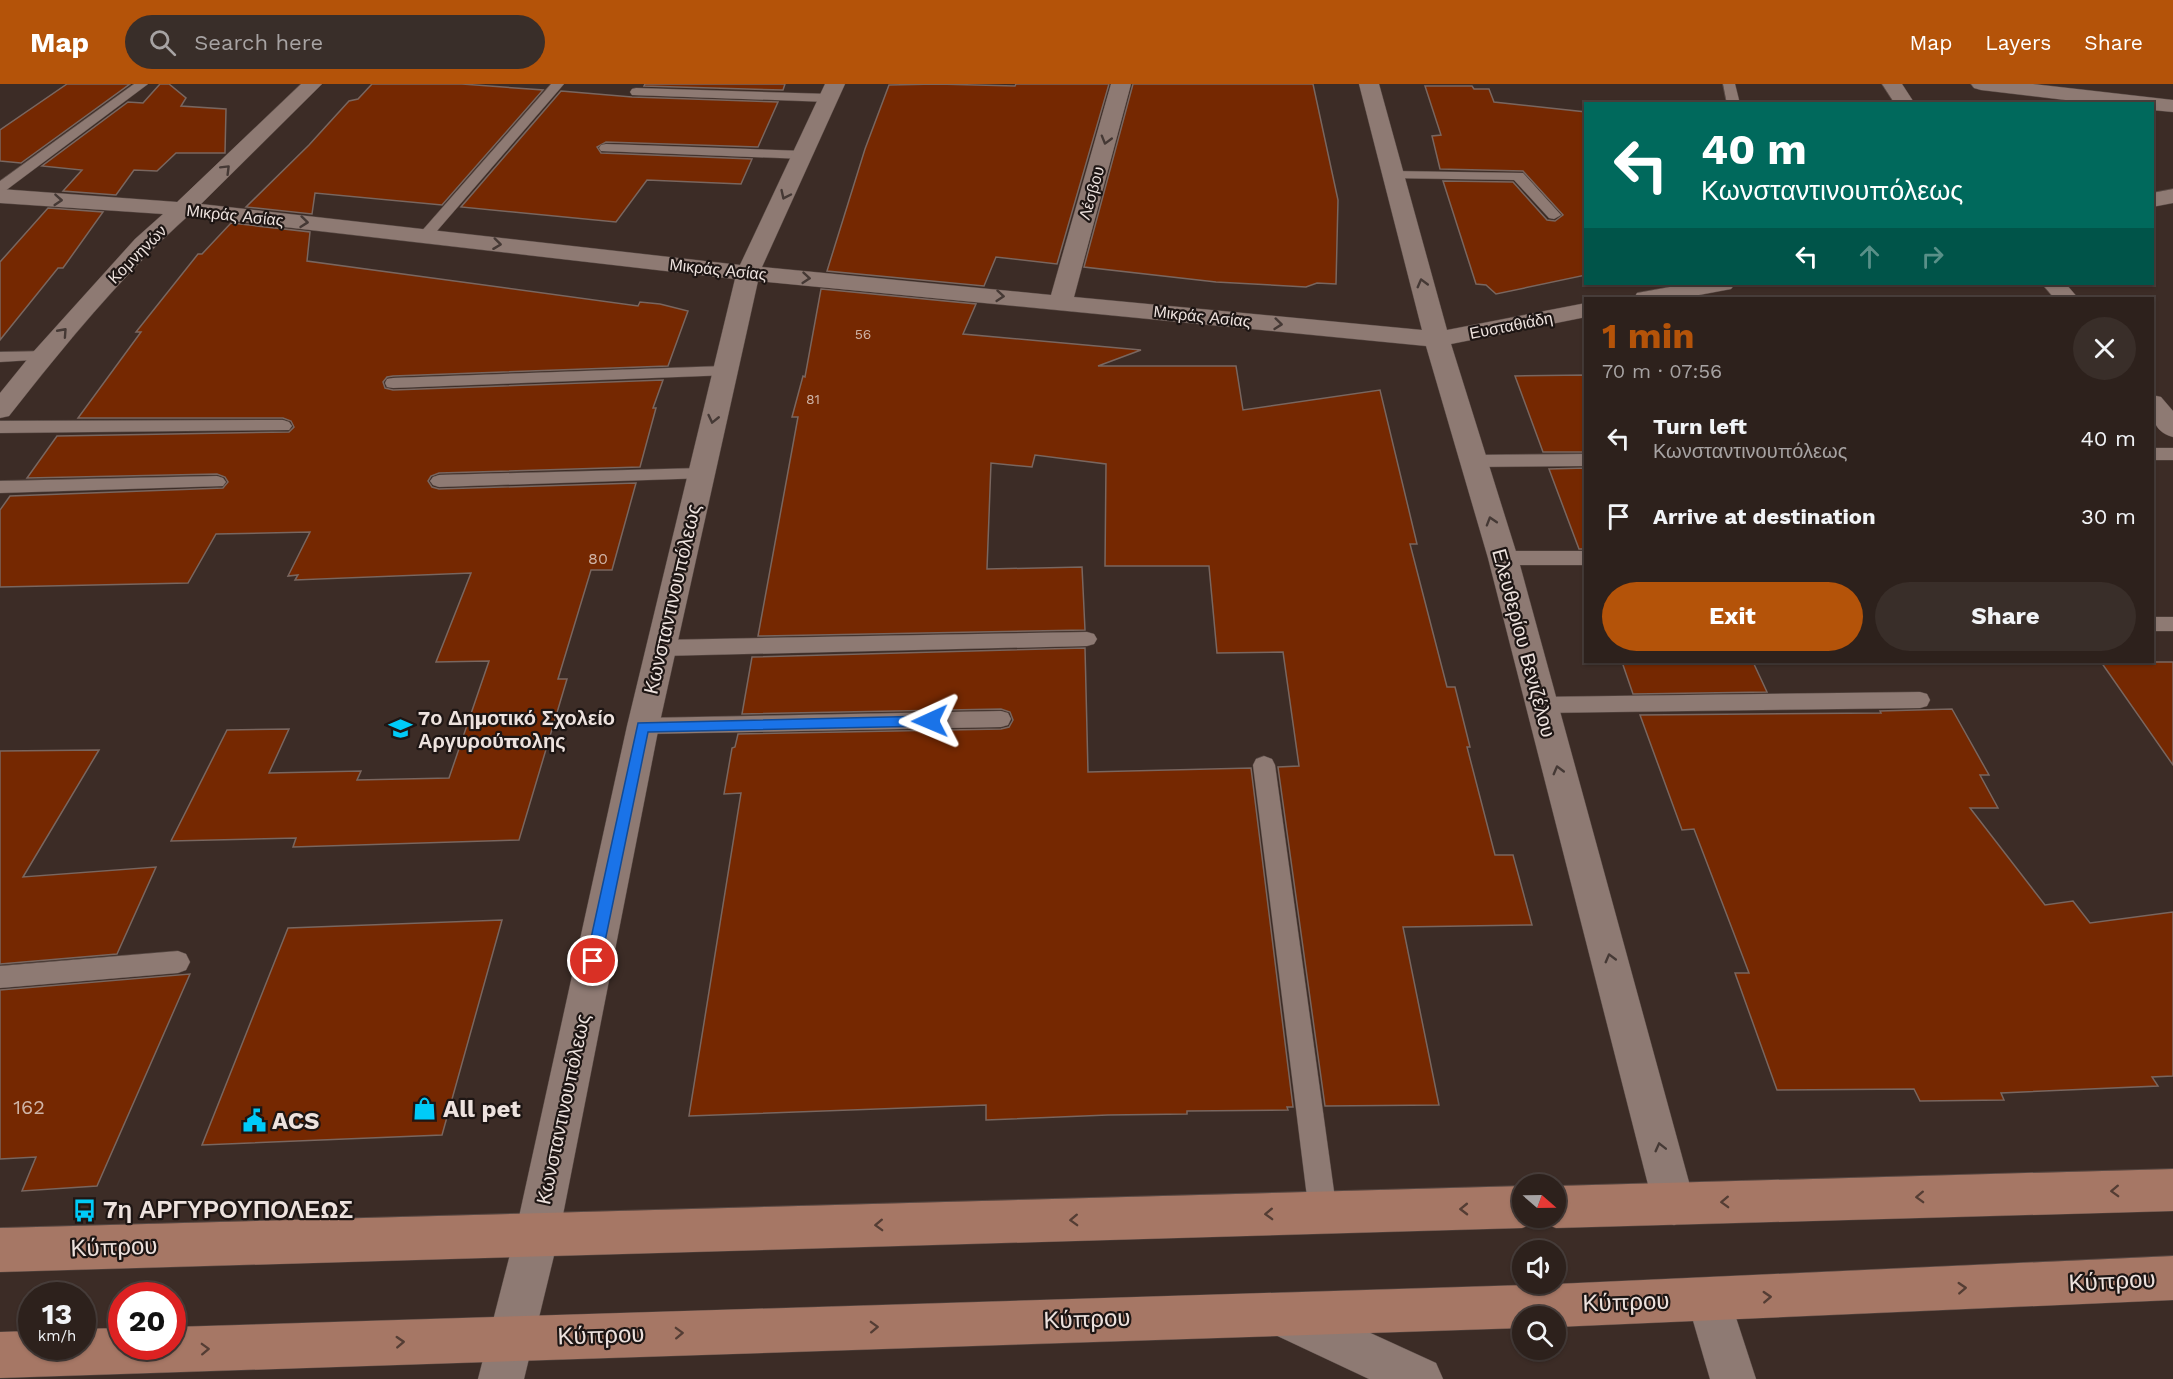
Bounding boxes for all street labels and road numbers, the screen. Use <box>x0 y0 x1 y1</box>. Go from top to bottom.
street label: Λέσβου <box>1075 164 1108 222</box>
street label: Μικράς Ασίας <box>185 201 285 230</box>
street label: Κομνηνών <box>104 221 170 287</box>
street label: Μικράς Ασίας <box>668 255 768 284</box>
street label: Μικράς Ασίας <box>1152 302 1252 331</box>
street label: Ευσταθιάδη <box>1468 308 1554 343</box>
street label: Κωνσταντινουπόλεως <box>638 501 706 696</box>
street label: Ελευθερίου Βενιζέλου <box>1487 546 1561 740</box>
street label: Κωνσταντινουπόλεως <box>531 1011 595 1207</box>
street label: Κύπρου <box>70 1231 158 1263</box>
street label: Κύπρου <box>2068 1265 2156 1297</box>
street label: Κύπρου <box>1582 1286 1670 1318</box>
street label: Κύπρου <box>1043 1303 1131 1335</box>
street label: Κύπρου <box>557 1319 645 1351</box>

